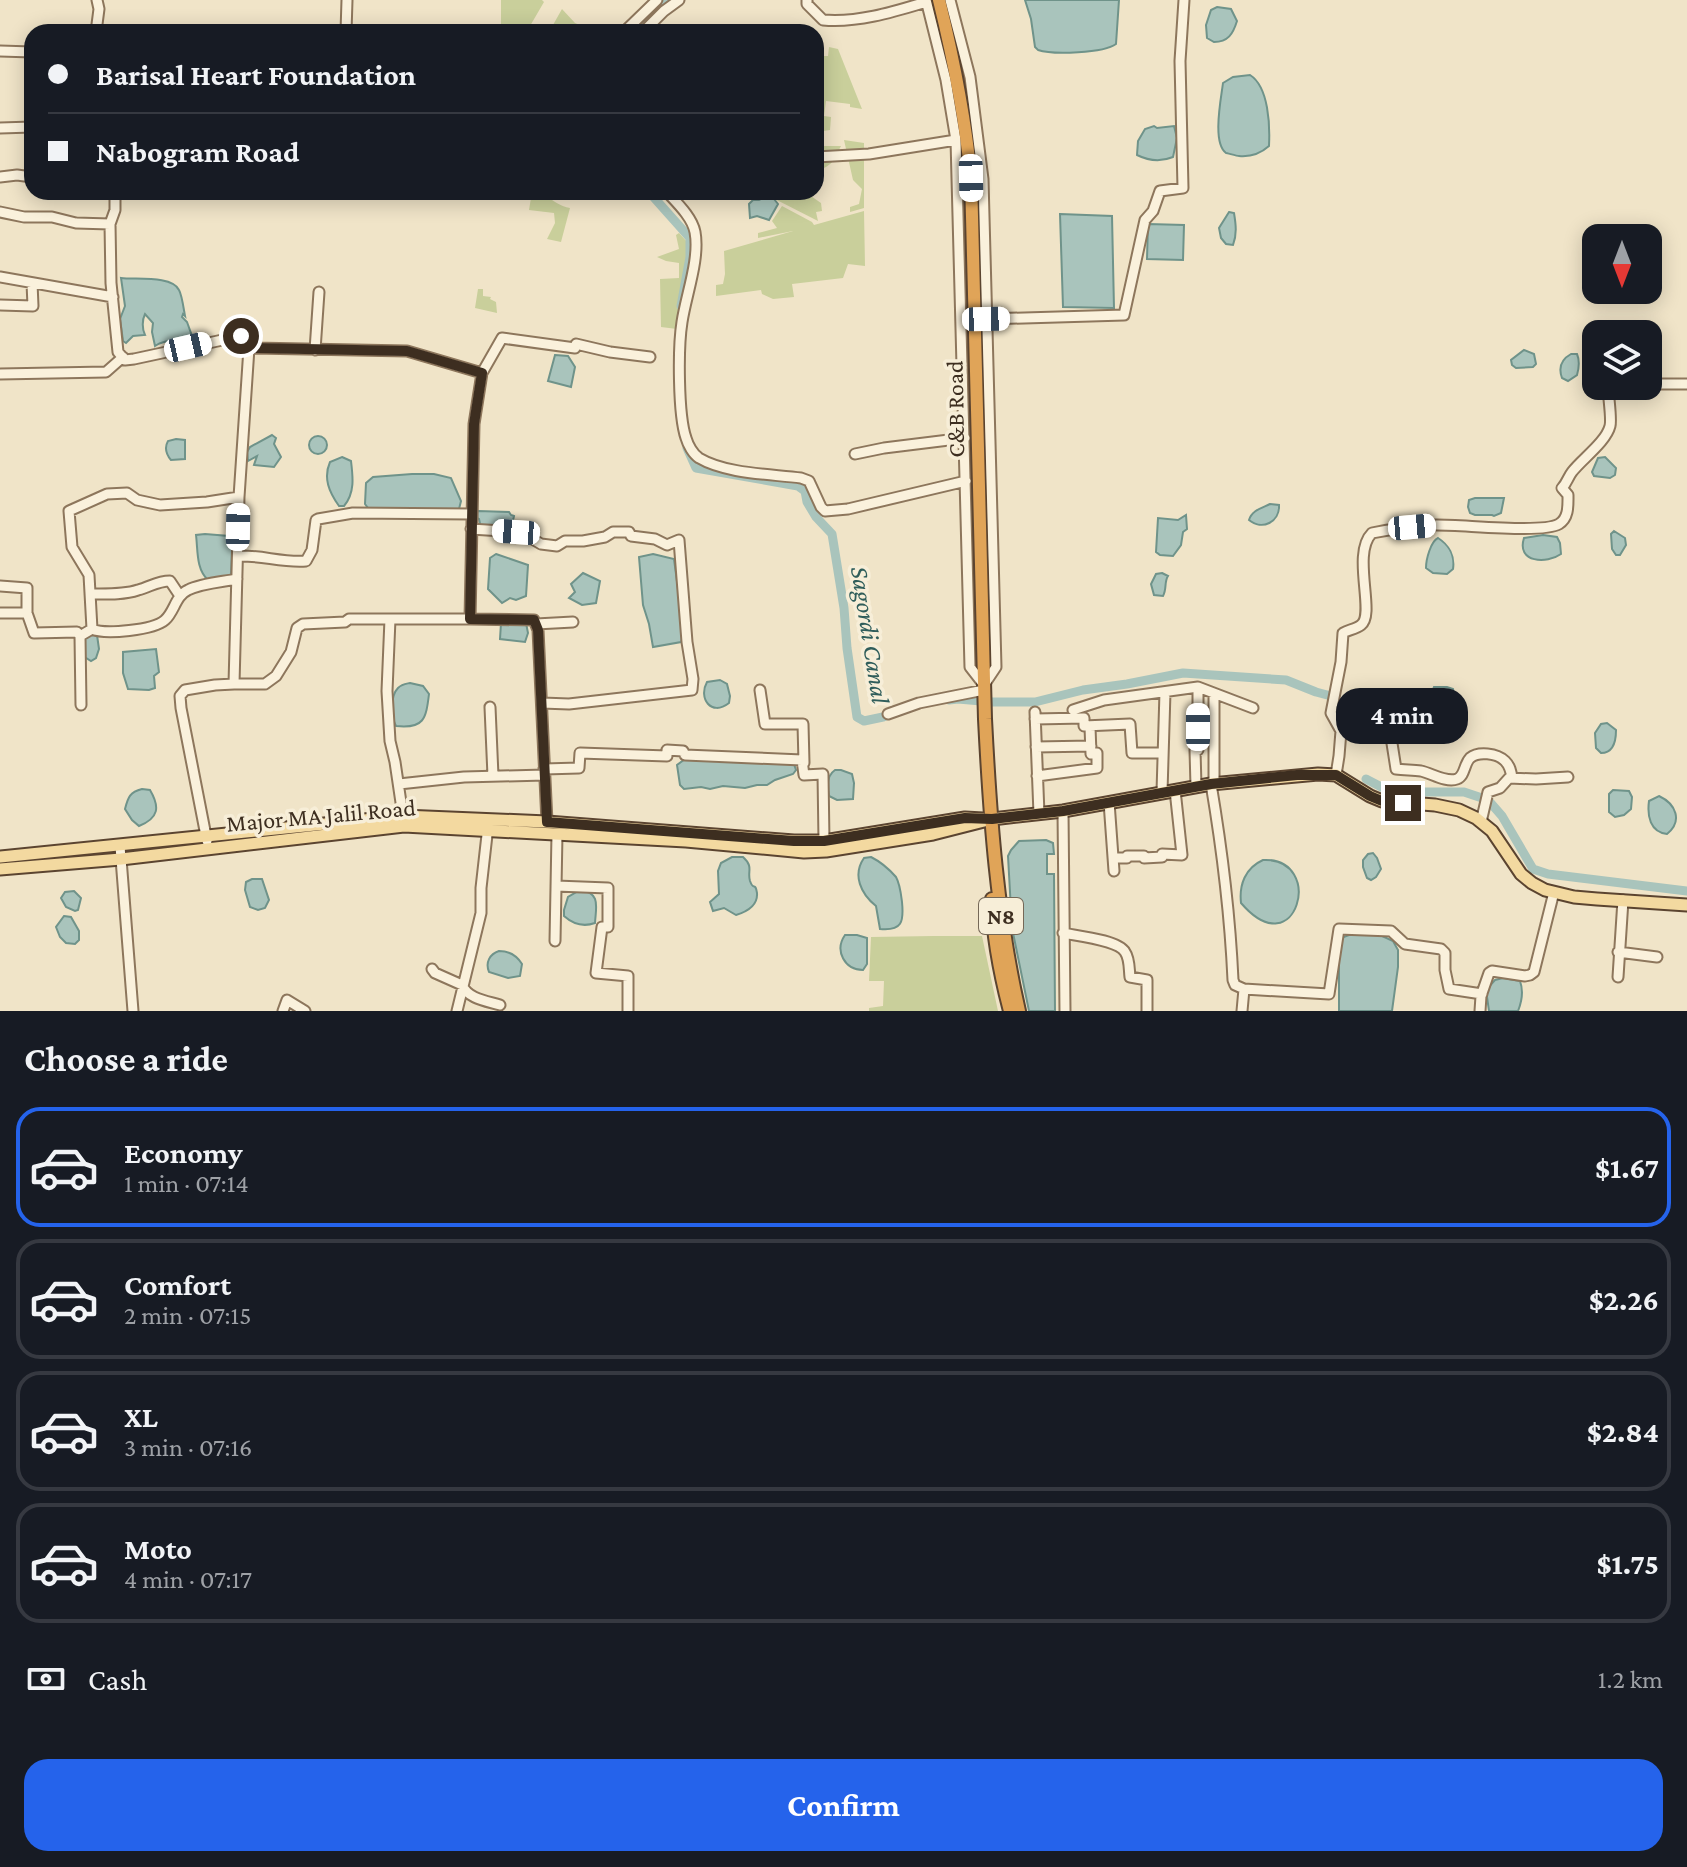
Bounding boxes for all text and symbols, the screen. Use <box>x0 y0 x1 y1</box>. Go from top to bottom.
text: Barisal Heart Foundation <box>96 58 416 91</box>
text: Nabogram Road <box>96 135 300 168</box>
car <box>959 154 983 202</box>
north arrow <box>1582 224 1662 304</box>
map controls <box>1582 224 1662 400</box>
car <box>962 307 1010 331</box>
route start <box>223 318 259 354</box>
button: layers <box>1582 320 1662 400</box>
car <box>162 330 214 364</box>
street label: C&B Road <box>941 360 969 458</box>
car <box>226 503 250 551</box>
car <box>1387 513 1437 541</box>
car <box>491 518 541 546</box>
water label: Sagordi Canal <box>845 564 895 706</box>
callout: 4 min <box>1337 687 1469 743</box>
text: 4 min <box>1370 701 1434 730</box>
car <box>1186 703 1210 751</box>
route end <box>1385 785 1421 821</box>
street label: Major MA Jalil Road <box>225 793 417 837</box>
road number: N8 <box>979 898 1023 934</box>
text: Choose a ride <box>24 1039 228 1079</box>
icon: car <box>28 1131 100 1203</box>
text: Economy <box>124 1136 243 1169</box>
text: $1.67 <box>1595 1151 1659 1184</box>
text: 1 min · 07:14 <box>124 1169 249 1198</box>
icon: car <box>28 1263 100 1335</box>
text: Comfort <box>124 1268 231 1301</box>
text: $2.26 <box>1589 1283 1659 1316</box>
text: 2 min · 07:15 <box>124 1301 251 1330</box>
icon: car <box>28 1395 100 1467</box>
text: XL <box>124 1400 158 1433</box>
text: $2.84 <box>1587 1415 1659 1448</box>
text: 3 min · 07:16 <box>124 1433 252 1462</box>
icon: car <box>28 1527 100 1599</box>
text: Moto <box>124 1532 192 1565</box>
text: $1.75 <box>1597 1547 1659 1580</box>
text: 4 min · 07:17 <box>124 1565 252 1594</box>
icon: cash <box>24 1657 68 1701</box>
text: Cash <box>88 1663 147 1696</box>
text: 1.2 km <box>1598 1665 1663 1694</box>
button: Confirm <box>24 1759 1663 1851</box>

